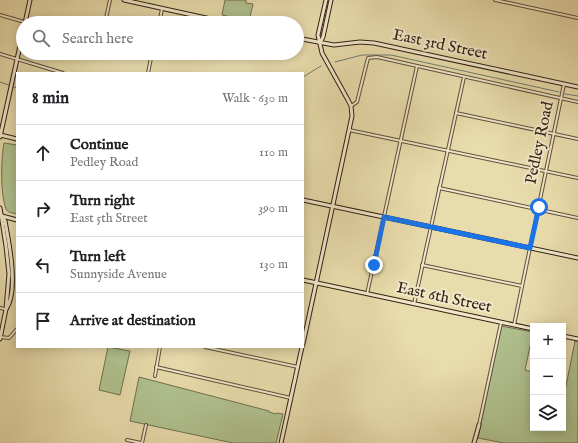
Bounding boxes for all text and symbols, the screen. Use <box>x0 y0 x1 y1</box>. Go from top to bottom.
search box <box>16 16 304 60</box>
street label: East 3rd Street <box>391 25 490 65</box>
icon: search <box>30 27 52 49</box>
text: Search here <box>62 29 133 48</box>
text: 8 min <box>32 88 69 109</box>
text: Walk · 630 m <box>222 90 288 107</box>
street label: Pedley Road <box>521 99 559 186</box>
text: Continue <box>70 135 128 154</box>
icon: ahead <box>32 142 54 164</box>
text: 110 m <box>259 144 288 161</box>
text: Pedley Road <box>70 154 138 171</box>
text: Turn right <box>70 191 135 210</box>
icon: right <box>32 198 54 220</box>
route start <box>530 198 548 216</box>
text: 390 m <box>258 200 288 217</box>
text: East 5th Street <box>70 210 148 227</box>
text: Turn left <box>70 247 126 266</box>
icon: left <box>32 254 54 276</box>
text: 130 m <box>259 256 288 273</box>
route end <box>365 256 383 274</box>
text: Sunnyside Avenue <box>70 266 167 283</box>
street label: East 6th Street <box>395 278 494 318</box>
icon: arrive <box>32 310 54 332</box>
text: Arrive at destination <box>70 311 196 330</box>
map controls <box>530 323 566 431</box>
button: + <box>530 323 566 359</box>
button: − <box>530 359 566 395</box>
button: layers <box>530 395 566 431</box>

